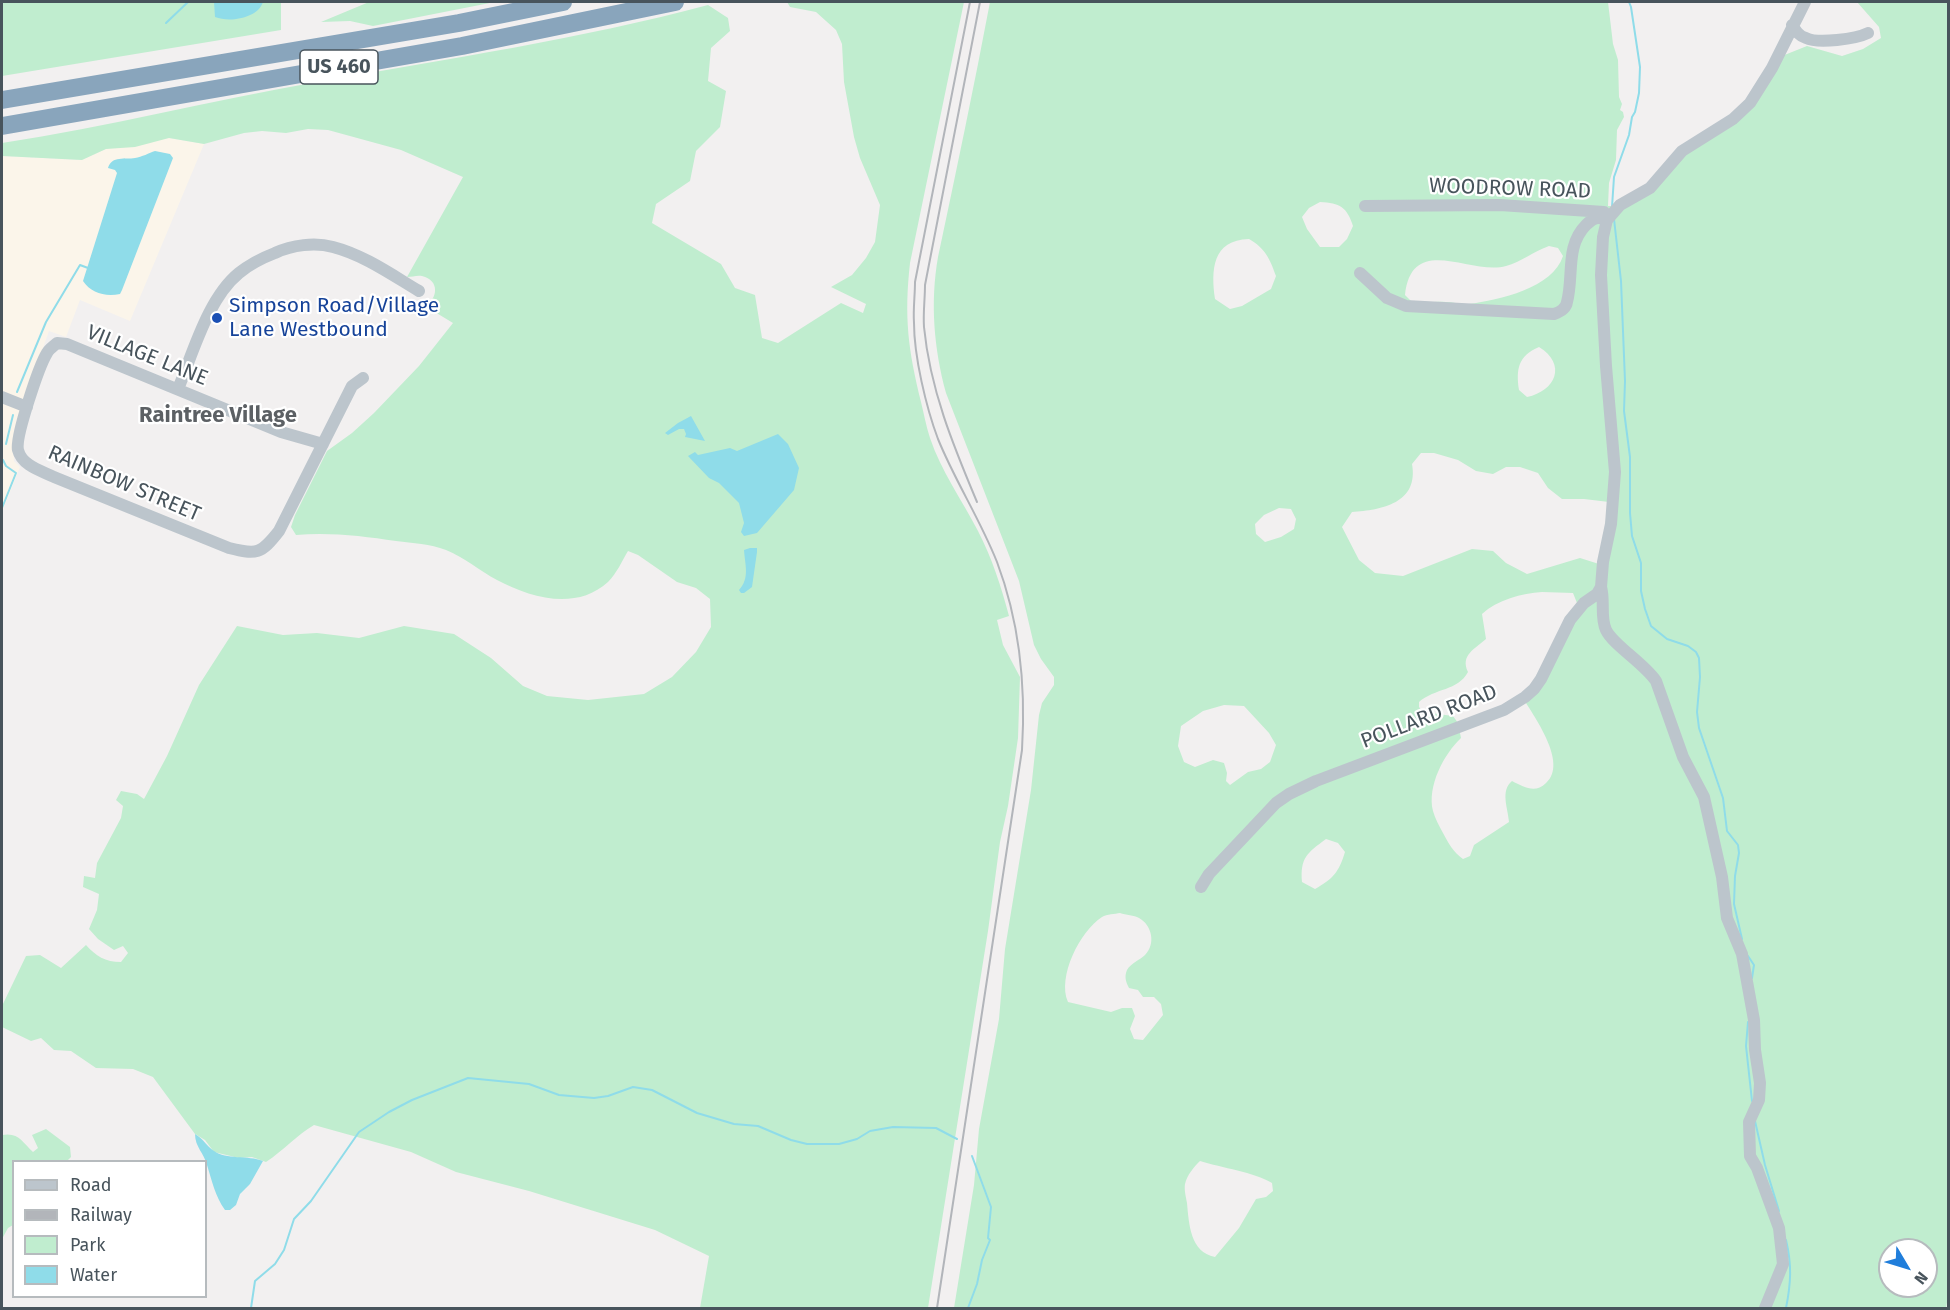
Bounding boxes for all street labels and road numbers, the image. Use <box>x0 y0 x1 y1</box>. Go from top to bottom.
road number: US 460 <box>300 50 378 84</box>
street label: WOODROW ROAD <box>1428 174 1592 204</box>
street label: VILLAGE LANE <box>83 320 211 392</box>
street label: RAINBOW STREET <box>44 440 204 528</box>
street label: POLLARD ROAD <box>1357 679 1501 755</box>

